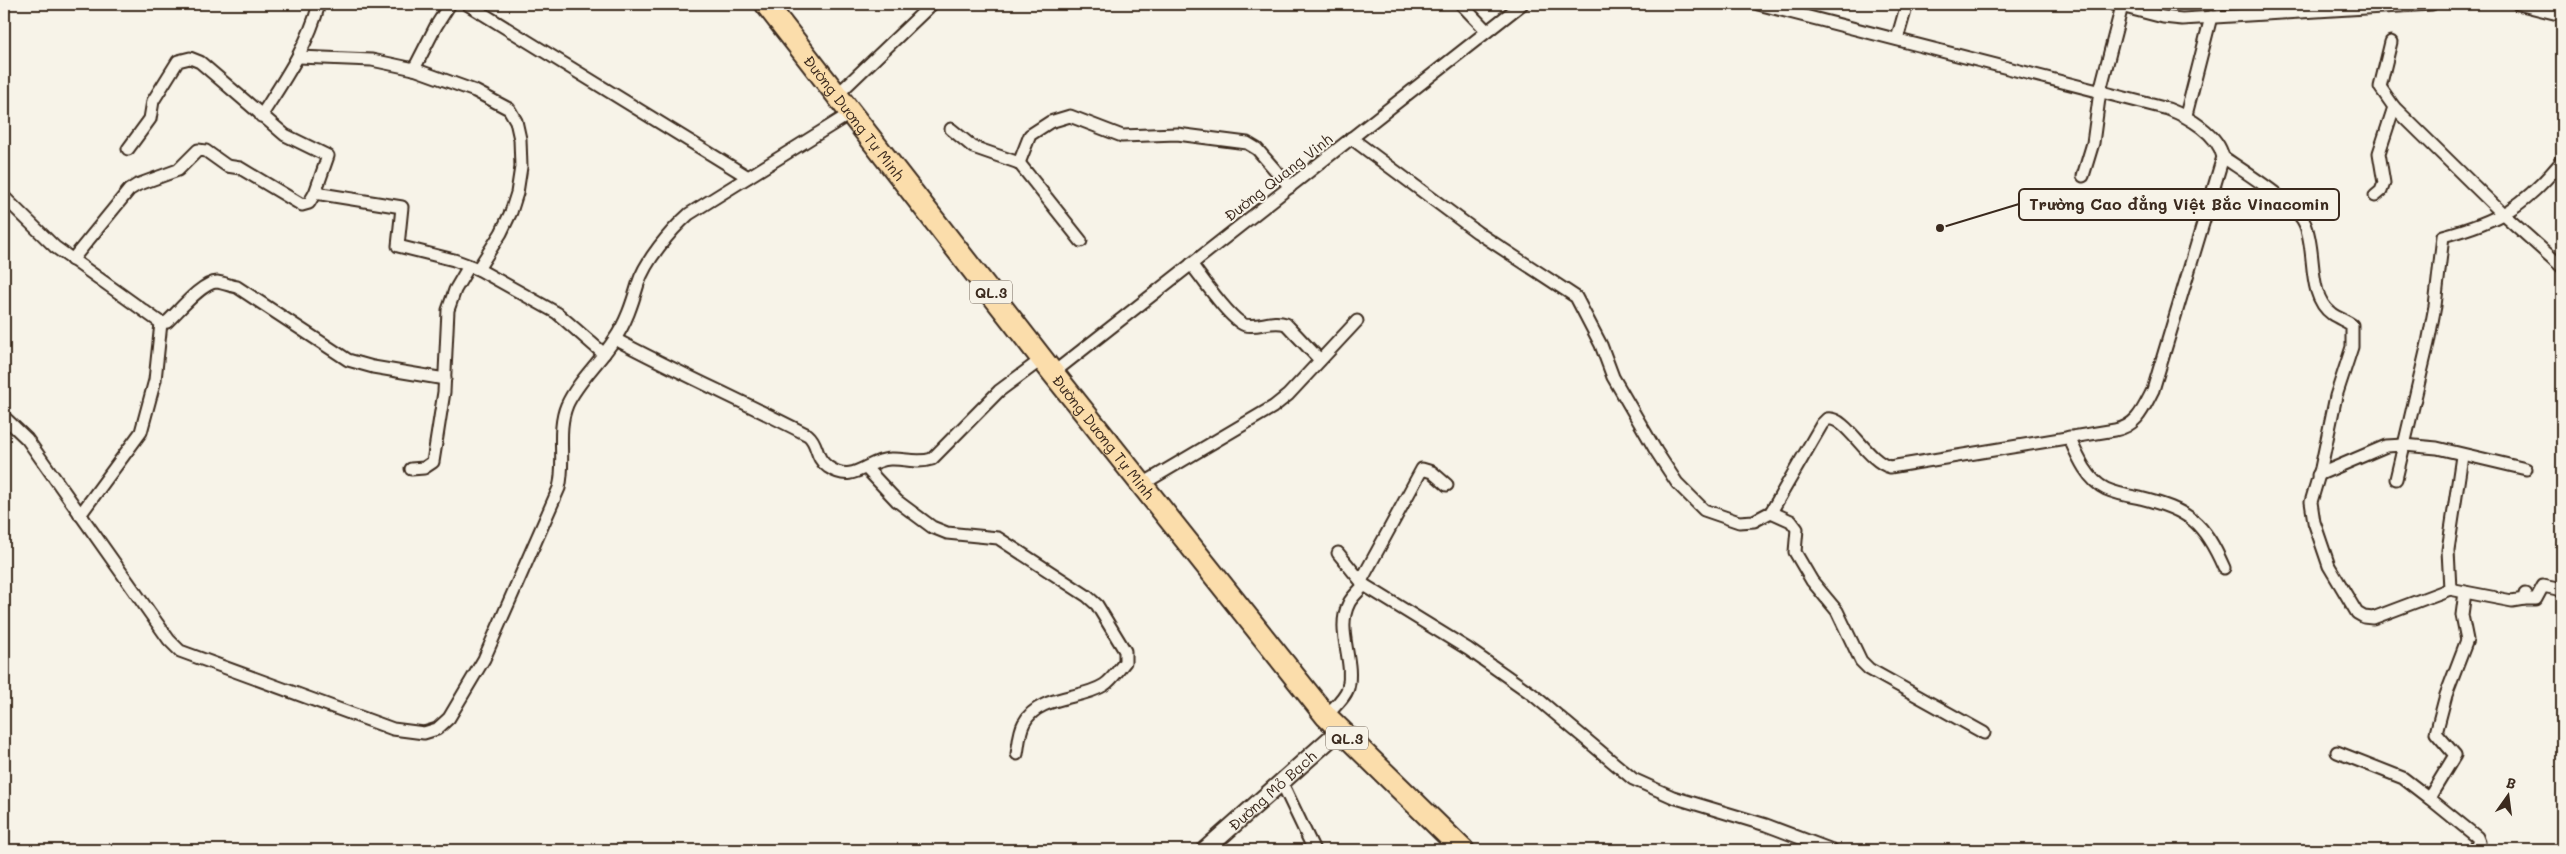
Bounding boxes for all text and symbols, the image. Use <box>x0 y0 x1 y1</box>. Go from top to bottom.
street label: Đường Dương Tự Minh <box>799 51 910 184</box>
street label: Đường Quang Vinh <box>1220 129 1336 225</box>
callout: Trường Cao đẳng Việt Bắc Vinacomin <box>2019 189 2339 220</box>
text: Trường Cao đẳng Việt Bắc Vinacomin <box>2029 193 2329 214</box>
road number: QL.3 <box>970 280 1012 304</box>
street label: Đường Dương Tự Minh <box>1048 370 1159 503</box>
road number: QL.3 <box>1326 726 1368 750</box>
street label: Đường Mỏ Bạch <box>1224 746 1321 835</box>
north arrow <box>2484 772 2534 822</box>
text: B <box>2504 773 2518 793</box>

